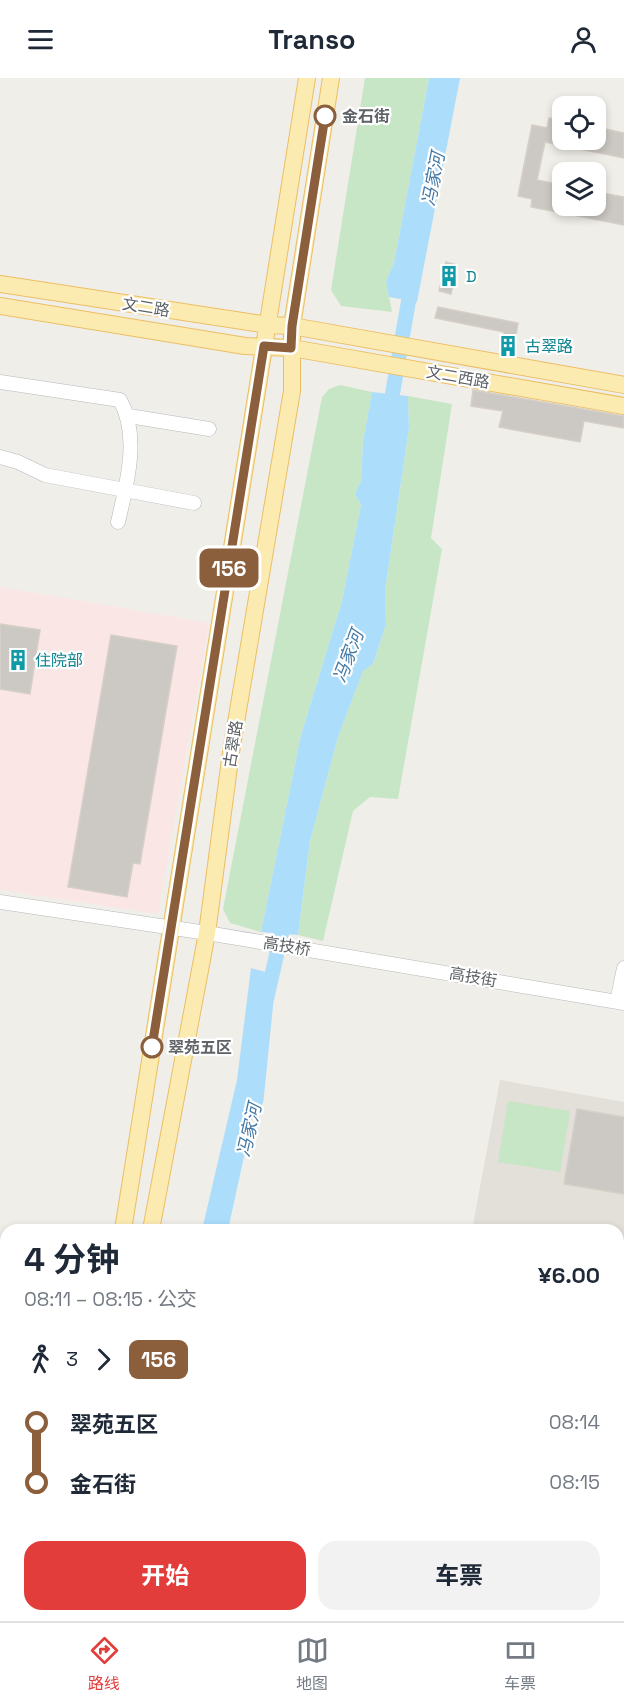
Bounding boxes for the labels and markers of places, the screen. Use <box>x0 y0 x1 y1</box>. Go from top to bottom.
marker: 金石街 <box>314 105 336 127</box>
place label: 金石街 <box>342 106 390 127</box>
building icon: D <box>437 264 461 288</box>
place label: D <box>466 266 477 287</box>
building icon: 古翠路 <box>496 334 520 358</box>
place label: 古翠路 <box>525 336 573 357</box>
building icon: 住院部 <box>6 648 30 672</box>
place label: 住院部 <box>35 650 83 671</box>
marker: 翠苑五区 <box>141 1036 163 1058</box>
place label: 翠苑五区 <box>168 1037 232 1058</box>

